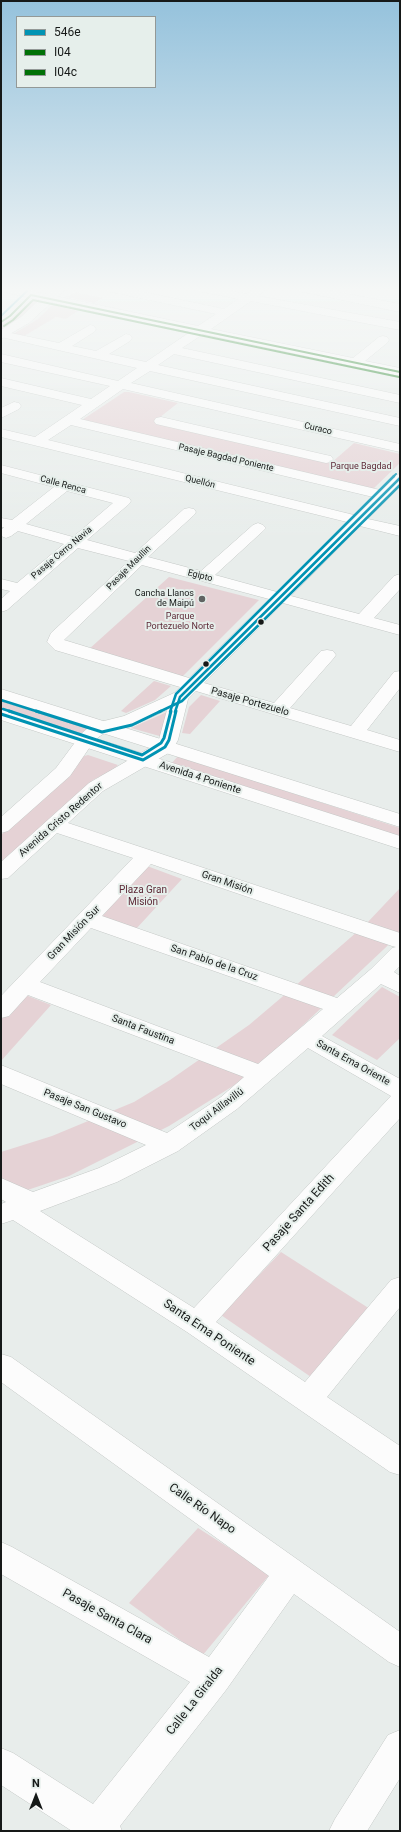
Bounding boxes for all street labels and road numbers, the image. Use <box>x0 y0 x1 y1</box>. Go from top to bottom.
street label: Curaco <box>303 421 333 437</box>
street label: Pasaje Bagdad Poniente <box>177 442 275 474</box>
street label: Quellón <box>184 473 216 491</box>
street label: Calle Renca <box>39 474 87 496</box>
street label: Pasaje Cerro Navia <box>29 524 95 582</box>
street label: Pasaje Maullin <box>105 544 153 592</box>
street label: Egipto <box>186 568 214 584</box>
street label: Pasaje Portezuelo <box>210 685 290 719</box>
street label: Avenida 4 Poniente <box>158 759 242 797</box>
street label: Avenida Cristo Redentor <box>17 780 105 860</box>
street label: Gran Misión <box>200 869 254 897</box>
street label: Gran Misión Sur <box>45 903 103 963</box>
street label: San Pablo de la Cruz <box>169 942 259 984</box>
street label: Santa Faustina <box>110 1013 176 1047</box>
street label: Santa Ema Oriente <box>314 1038 392 1088</box>
street label: Toqui Aillavillú <box>188 1086 246 1134</box>
street label: Pasaje San Gustavo <box>42 1087 128 1131</box>
street label: Pasaje Santa Edith <box>260 1171 338 1255</box>
street label: Santa Ema Poniente <box>160 1297 258 1369</box>
street label: Calle Río Napo <box>166 1481 238 1537</box>
street label: Pasaje Santa Clara <box>60 1586 154 1648</box>
street label: Calle La Giralda <box>164 1664 226 1738</box>

